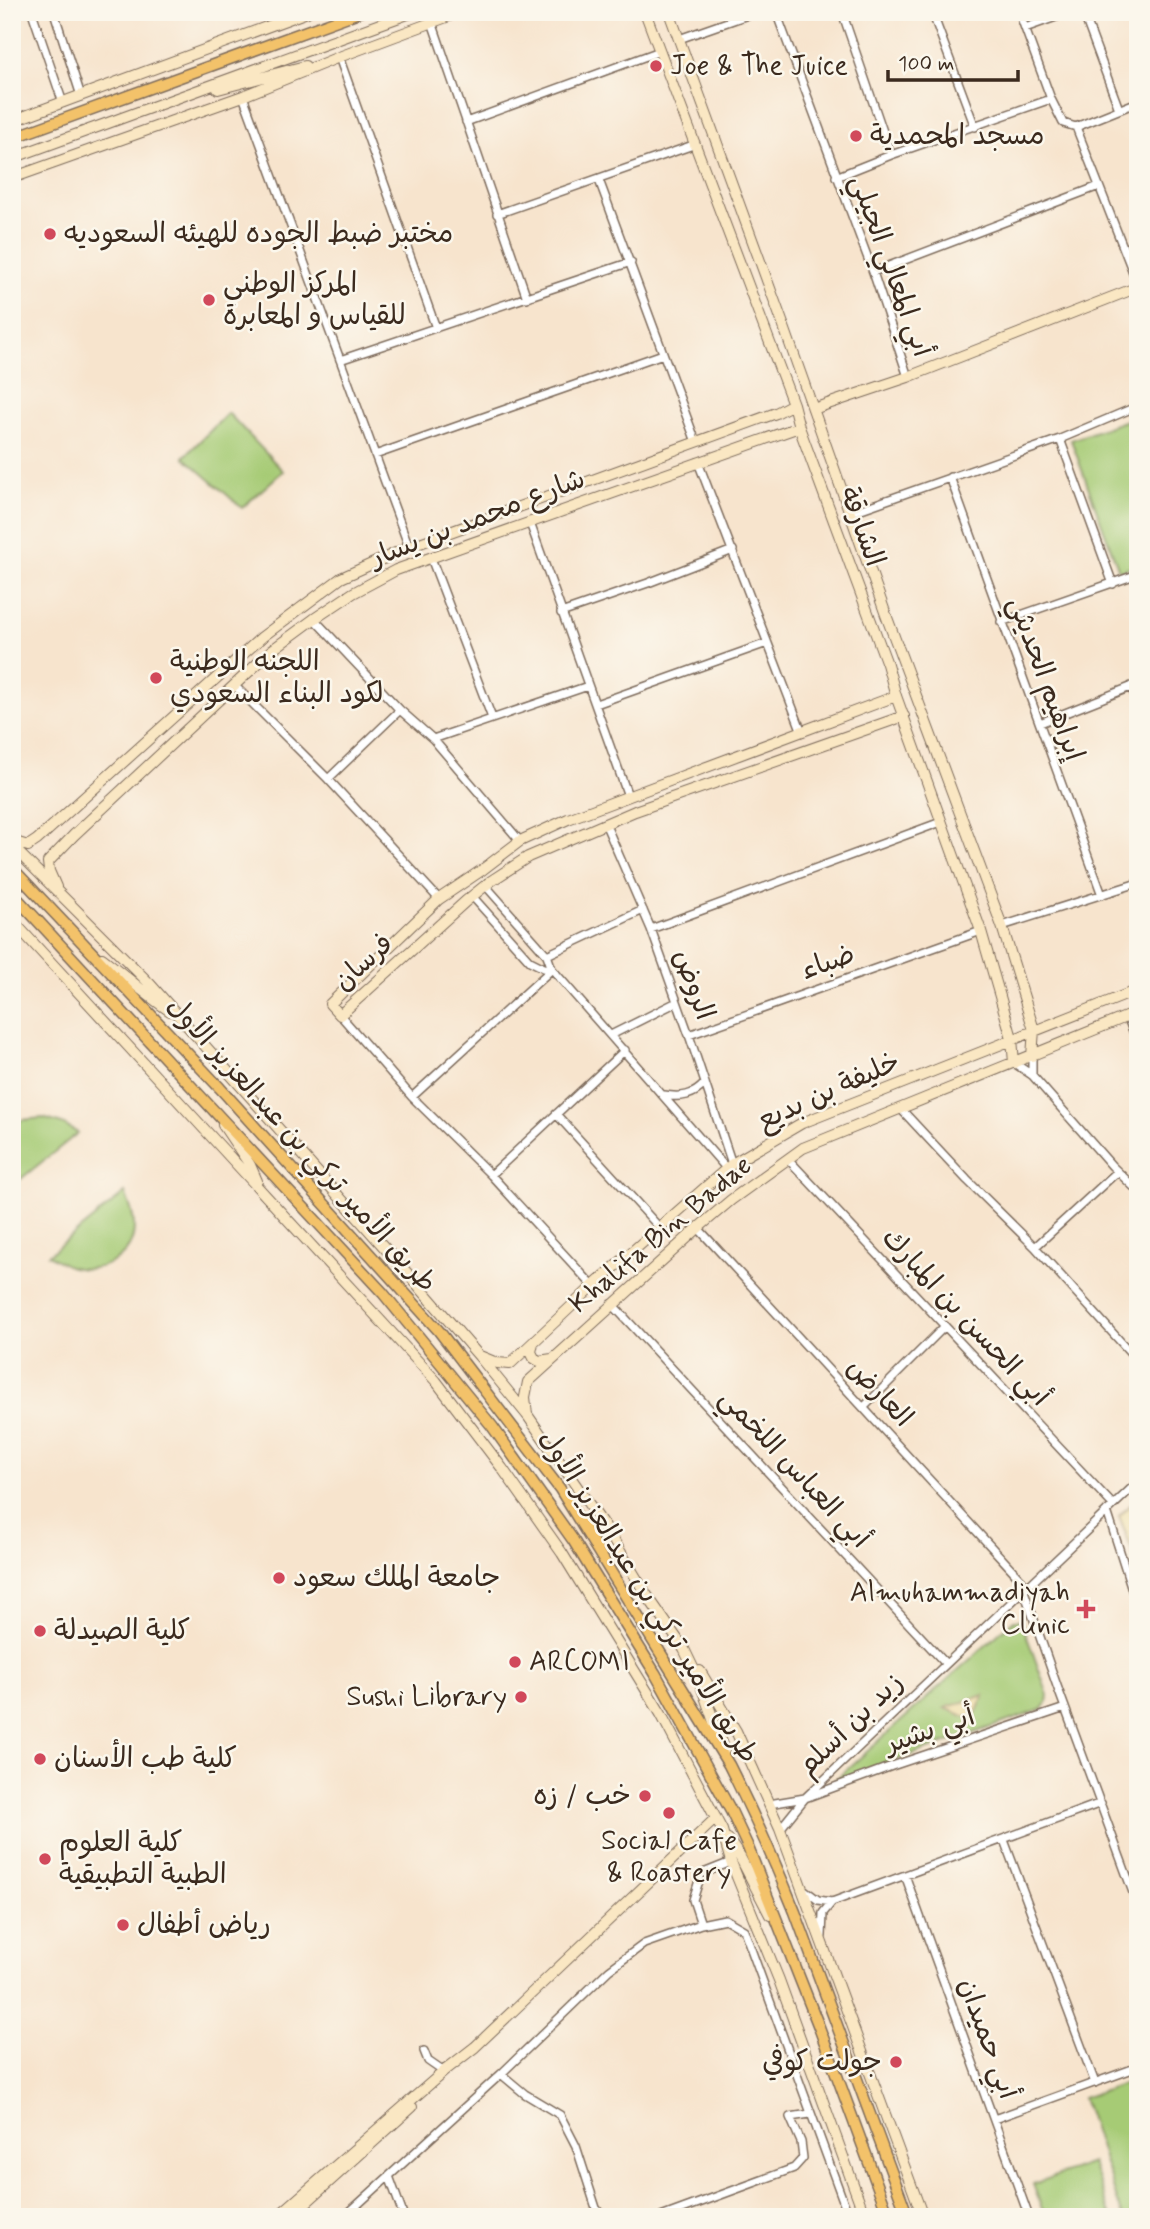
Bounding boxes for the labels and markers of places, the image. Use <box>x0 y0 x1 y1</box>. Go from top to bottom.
place label: Joe & The Juice <box>670 48 848 85</box>
marker: Joe & The Juice <box>648 58 664 74</box>
place label: مسجد المحمدية <box>870 118 1045 155</box>
marker: مسجد المحمدية <box>848 128 864 144</box>
place label: مختبر ضبط الجوده للهيئه السعوديه <box>64 216 453 253</box>
marker: مختبر ضبط الجوده للهيئه السعوديه <box>42 226 58 242</box>
place label: المركز الوطني للقياس و المعابرة <box>223 266 406 335</box>
marker: المركز الوطني للقياس و المعابرة <box>201 292 217 308</box>
place label: اللجنه الوطنية لكود البناء السعودي <box>170 644 384 713</box>
marker: اللجنه الوطنية لكود البناء السعودي <box>148 670 164 686</box>
place label: جامعة الملك سعود <box>293 1560 500 1597</box>
marker: جامعة الملك سعود <box>271 1570 287 1586</box>
place label: Almuhammadiyah Clinic <box>850 1575 1070 1644</box>
marker: Almuhammadiyah Clinic <box>1076 1599 1096 1619</box>
place label: كلية الصيدلة <box>54 1613 190 1650</box>
marker: كلية الصيدلة <box>32 1623 48 1639</box>
place label: ARCOMI <box>529 1644 630 1681</box>
marker: ARCOMI <box>507 1654 523 1670</box>
place label: Sushi Library <box>346 1679 507 1716</box>
marker: Sushi Library <box>513 1689 529 1705</box>
place label: كلية طب الأسنان <box>54 1739 237 1778</box>
marker: كلية طب الأسنان <box>32 1751 48 1767</box>
place label: خب / زه <box>533 1778 631 1815</box>
marker: خب / زه <box>637 1788 653 1804</box>
marker: Social Cafe & Roastery <box>661 1805 677 1821</box>
place label: Social Cafe & Roastery <box>601 1823 737 1892</box>
place label: كلية العلوم الطبية التطبيقية <box>59 1825 227 1894</box>
marker: كلية العلوم الطبية التطبيقية <box>37 1851 53 1867</box>
place label: رياض أطفال <box>137 1907 271 1944</box>
marker: رياض أطفال <box>115 1917 131 1933</box>
place label: جولت كوفي <box>762 2043 882 2081</box>
marker: جولت كوفي <box>888 2054 904 2070</box>

